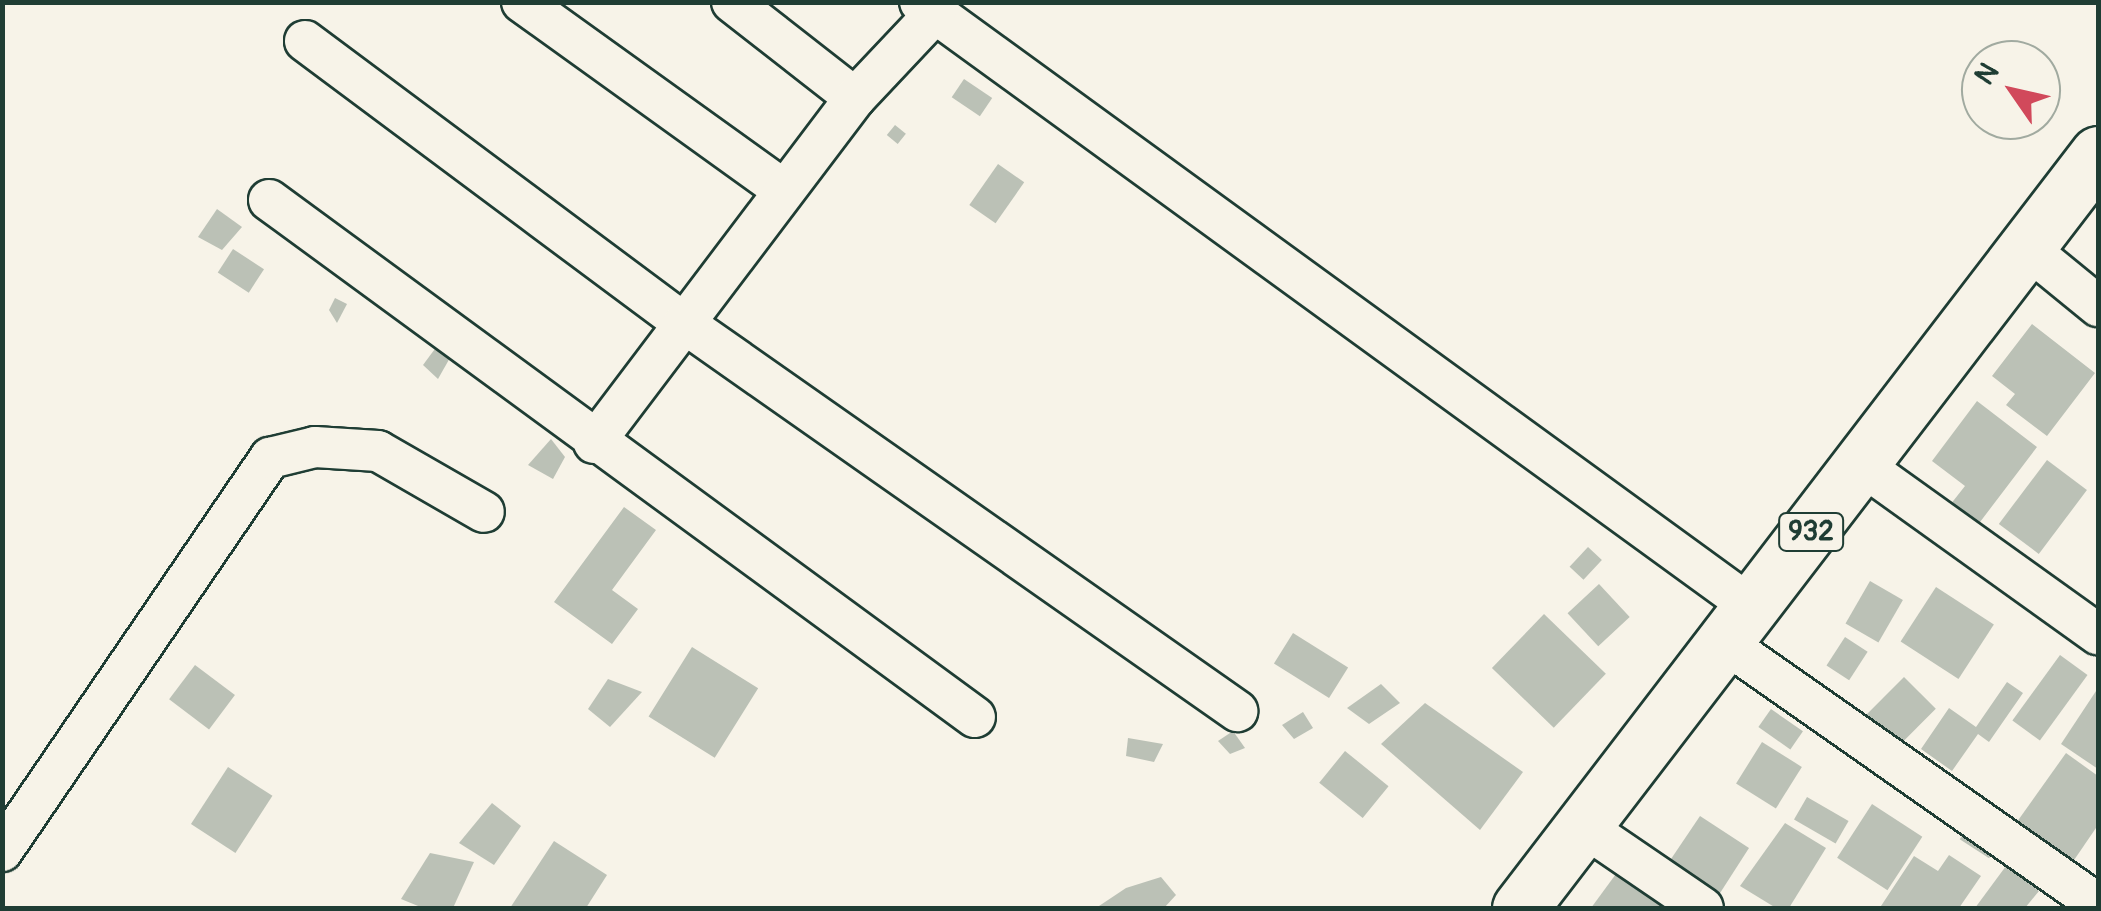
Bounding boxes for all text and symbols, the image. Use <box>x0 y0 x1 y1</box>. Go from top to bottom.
north arrow <box>1961 40 2061 140</box>
text: N <box>1968 56 2007 92</box>
road number: 932 <box>1776 509 1846 555</box>

